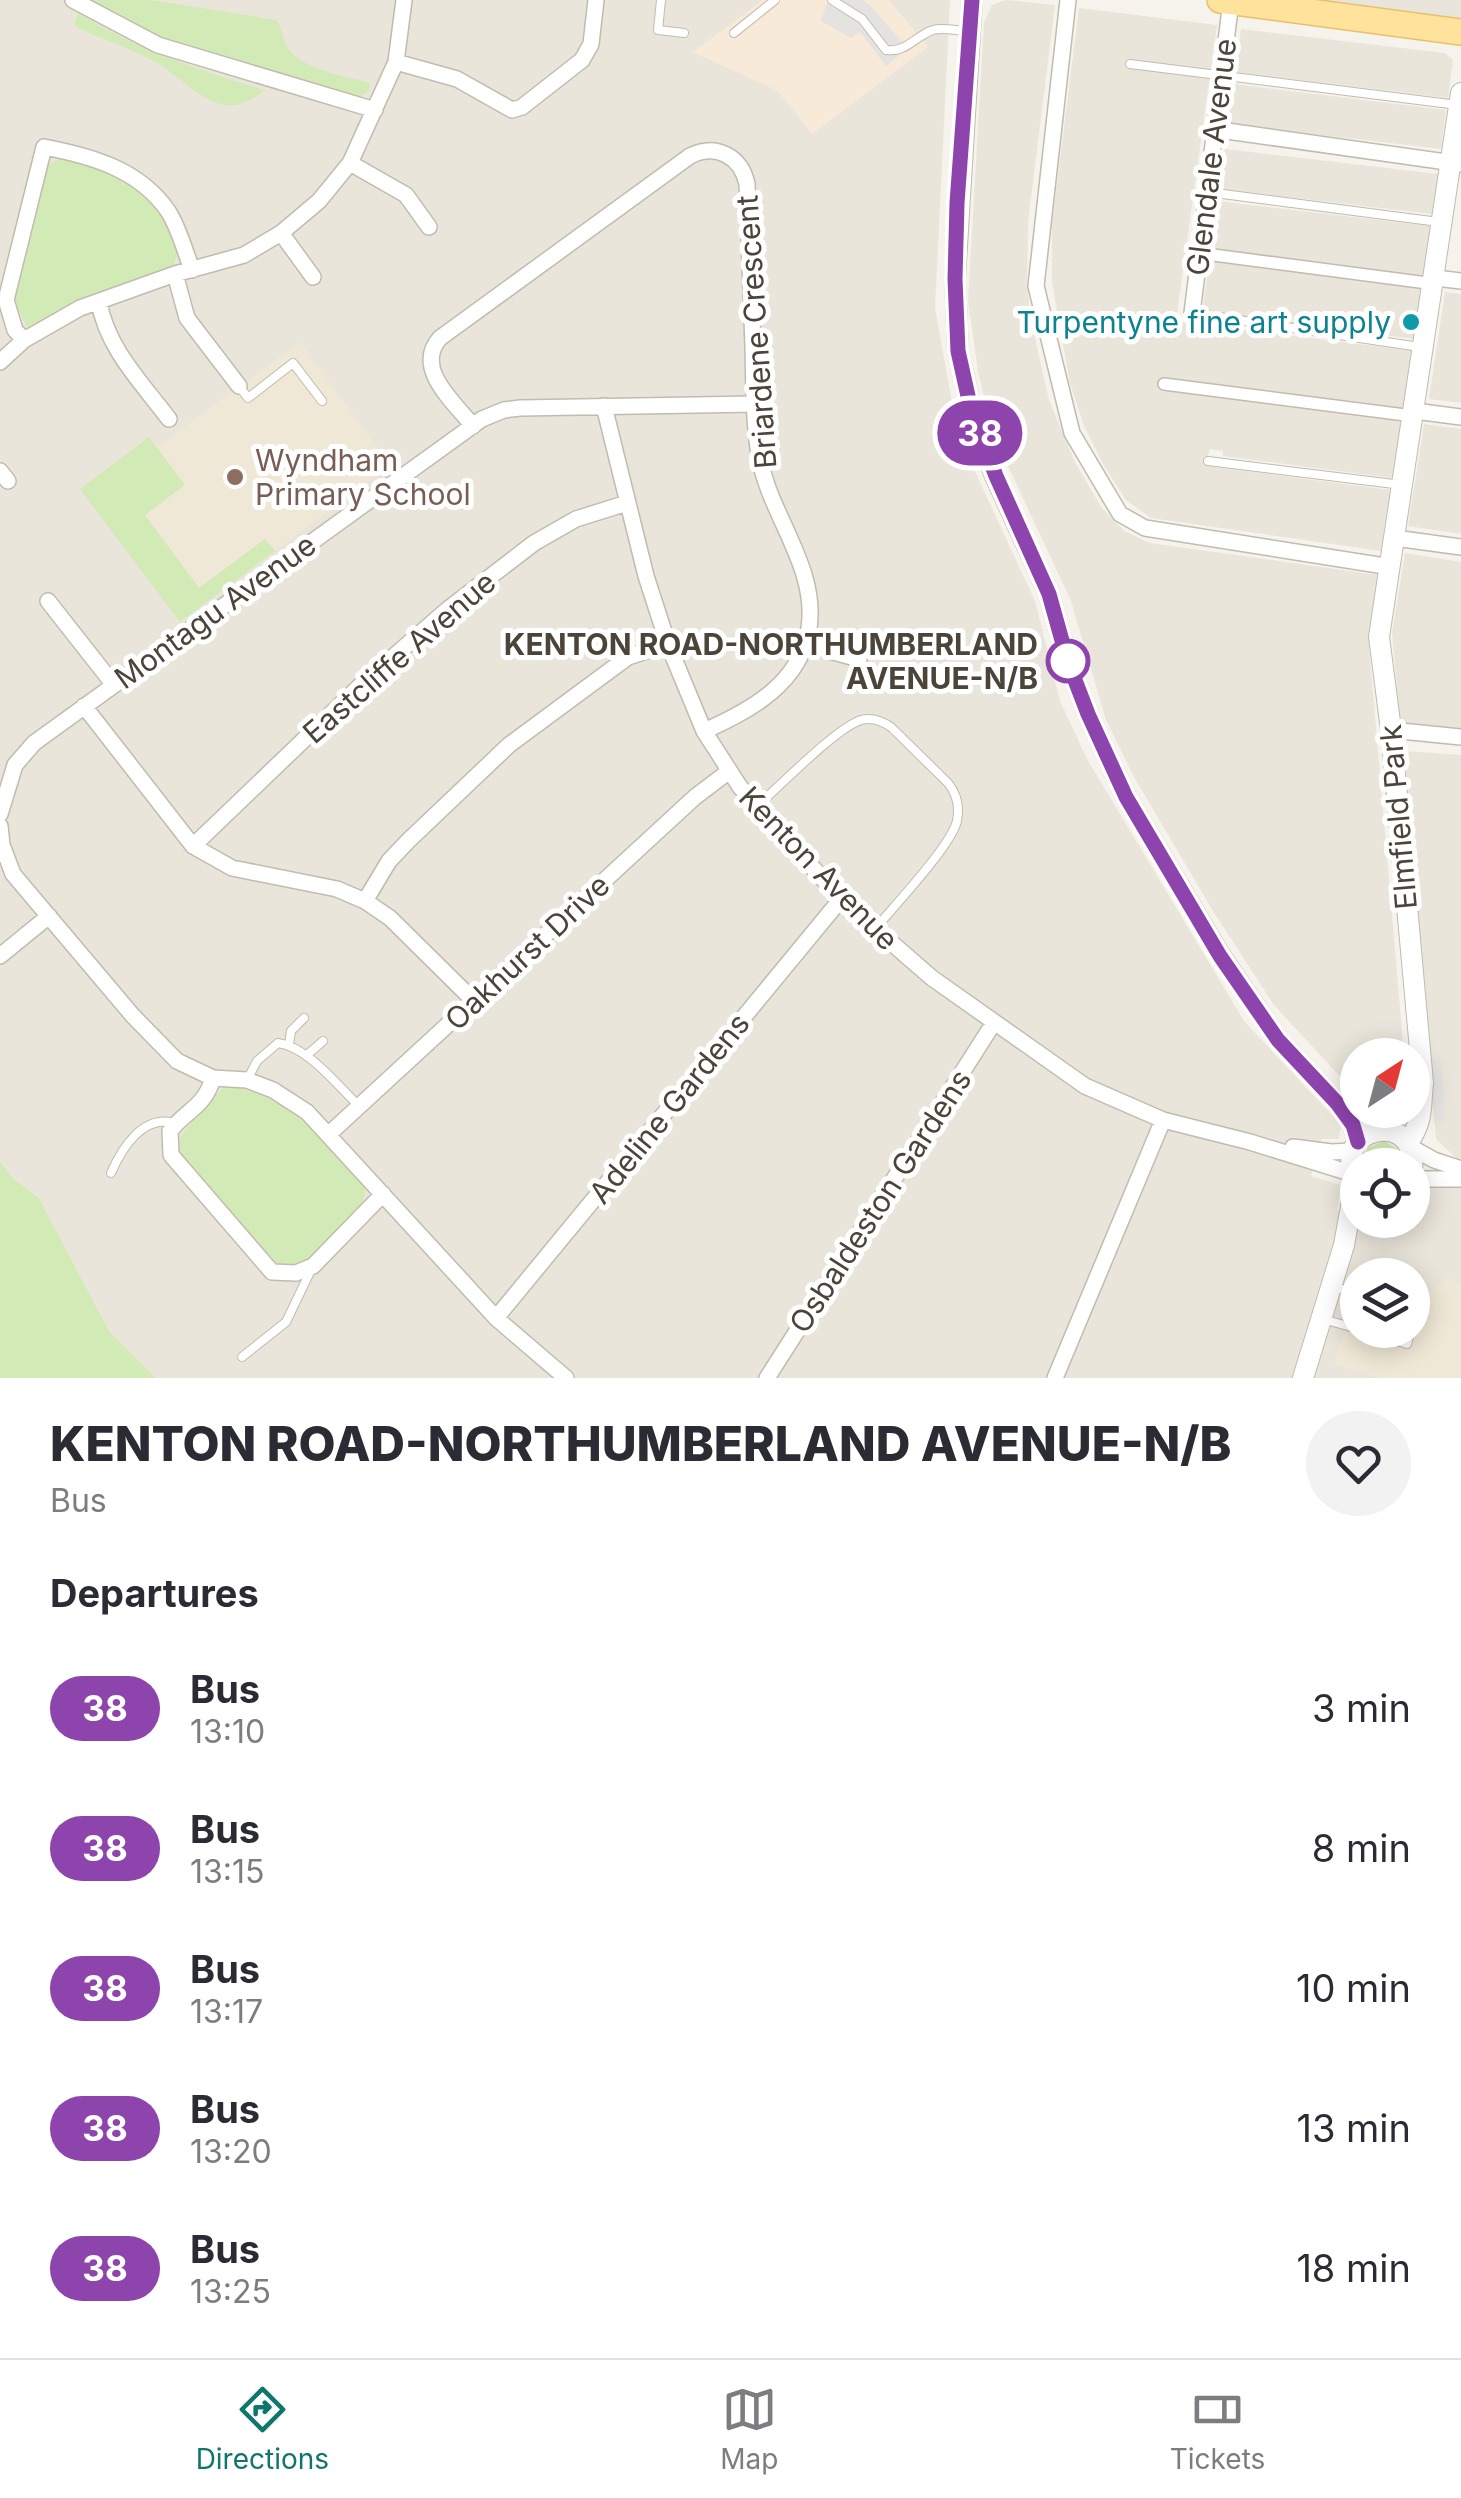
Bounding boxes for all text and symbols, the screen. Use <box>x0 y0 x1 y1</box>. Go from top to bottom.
street label: Glendale Avenue <box>1179 36 1243 278</box>
street label: Briardene Crescent <box>728 194 784 470</box>
place label: Turpentyne fine art supply <box>1016 304 1391 340</box>
marker: Turpentyne fine art supply <box>1400 311 1422 333</box>
line badge: 38 <box>935 400 1025 466</box>
text: 38 <box>957 412 1003 454</box>
place label: Wyndham Primary School <box>255 442 471 512</box>
marker: Wyndham Primary School <box>224 466 246 488</box>
street label: Montagu Avenue <box>108 526 322 696</box>
street label: Eastcliffe Avenue <box>295 564 503 750</box>
place label: KENTON ROAD-NORTHUMBERLAND AVENUE-N/B <box>504 626 1038 696</box>
marker: KENTON ROAD-NORTHUMBERLAND AVENUE-N/B <box>1047 640 1089 682</box>
street label: Elmfield Park <box>1372 722 1424 911</box>
street label: Kenton Avenue <box>732 779 906 957</box>
street label: Oakhurst Drive <box>437 867 617 1037</box>
street label: Adeline Gardens <box>581 1006 757 1210</box>
north arrow <box>1340 1038 1430 1128</box>
map controls <box>1340 1038 1430 1348</box>
street label: Osbaldeston Gardens <box>781 1063 979 1339</box>
button: locate <box>1340 1148 1430 1238</box>
button: layers <box>1340 1258 1430 1348</box>
button: heart <box>1306 1411 1411 1516</box>
text: KENTON ROAD-NORTHUMBERLAND AVENUE-N/B <box>50 1414 1231 1473</box>
text: Bus <box>50 1481 107 1520</box>
text: Departures <box>50 1570 259 1616</box>
text: Bus <box>190 1666 260 1712</box>
text: 3 min <box>1312 1685 1411 1731</box>
text: 38 <box>82 1687 128 1729</box>
text: 13:10 <box>190 1712 265 1751</box>
text: Bus <box>190 1806 260 1852</box>
text: 8 min <box>1312 1825 1411 1871</box>
text: 38 <box>82 1827 128 1869</box>
text: 13:15 <box>190 1852 264 1891</box>
text: Bus <box>190 1946 260 1992</box>
text: 10 min <box>1296 1965 1411 2011</box>
text: 38 <box>82 1967 128 2009</box>
text: 13:17 <box>190 1992 263 2031</box>
text: Bus <box>190 2086 260 2132</box>
text: 13 min <box>1296 2105 1411 2151</box>
text: 38 <box>82 2107 128 2149</box>
text: 13:20 <box>190 2132 272 2171</box>
text: Bus <box>190 2226 260 2272</box>
text: 18 min <box>1296 2245 1411 2291</box>
text: 38 <box>82 2247 128 2289</box>
text: 13:25 <box>190 2272 271 2311</box>
tab: Directions <box>196 2382 329 2476</box>
tab: Map <box>720 2382 779 2476</box>
tab: Tickets <box>1170 2382 1265 2476</box>

